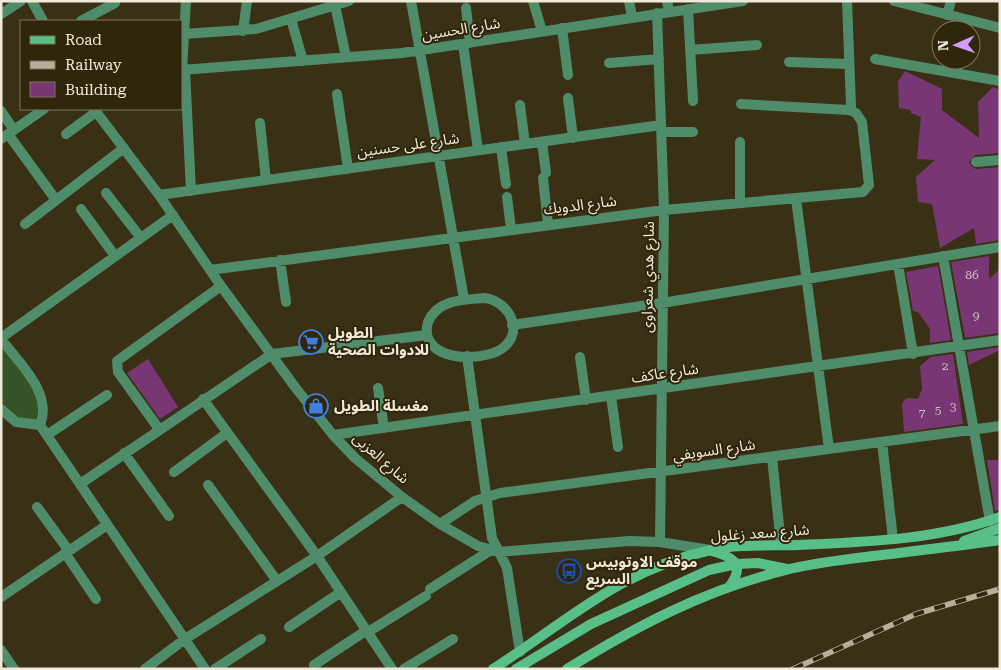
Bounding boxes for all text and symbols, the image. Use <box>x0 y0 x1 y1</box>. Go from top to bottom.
street label: شارع الحسين <box>420 14 502 47</box>
legend <box>20 20 182 110</box>
north arrow <box>931 20 981 70</box>
text: Road <box>65 31 102 49</box>
text: N <box>935 40 951 51</box>
text: Railway <box>65 56 122 74</box>
text: Building <box>65 81 127 99</box>
street label: شارع على حسنين <box>356 129 461 164</box>
street label: شارع الدويك <box>542 192 618 221</box>
street label: شارع هدي شعراوى <box>638 221 661 333</box>
house number: 86 <box>965 268 979 282</box>
house number: 9 <box>973 309 980 323</box>
place label: الطويل للادوات الصحية <box>328 324 429 359</box>
supermarket icon: الطويل للادوات الصحية <box>298 329 324 355</box>
street label: شارع عاكف <box>630 359 700 390</box>
house number: 2 <box>942 359 949 373</box>
shop icon: مغسلة الطويل <box>303 393 329 419</box>
place label: مغسلة الطويل <box>334 397 429 415</box>
house number: 3 <box>950 400 957 414</box>
house number: 5 <box>935 403 942 417</box>
house number: 7 <box>919 406 926 420</box>
street label: شارع العزبى <box>347 429 413 490</box>
street label: شارع السويفي <box>672 435 757 468</box>
street label: شارع سعد زغلول <box>710 521 810 548</box>
place label: موقف الاوتوبيس السريع <box>586 553 697 590</box>
bus stop icon: موقف الاوتوبيس السريع <box>556 558 582 584</box>

